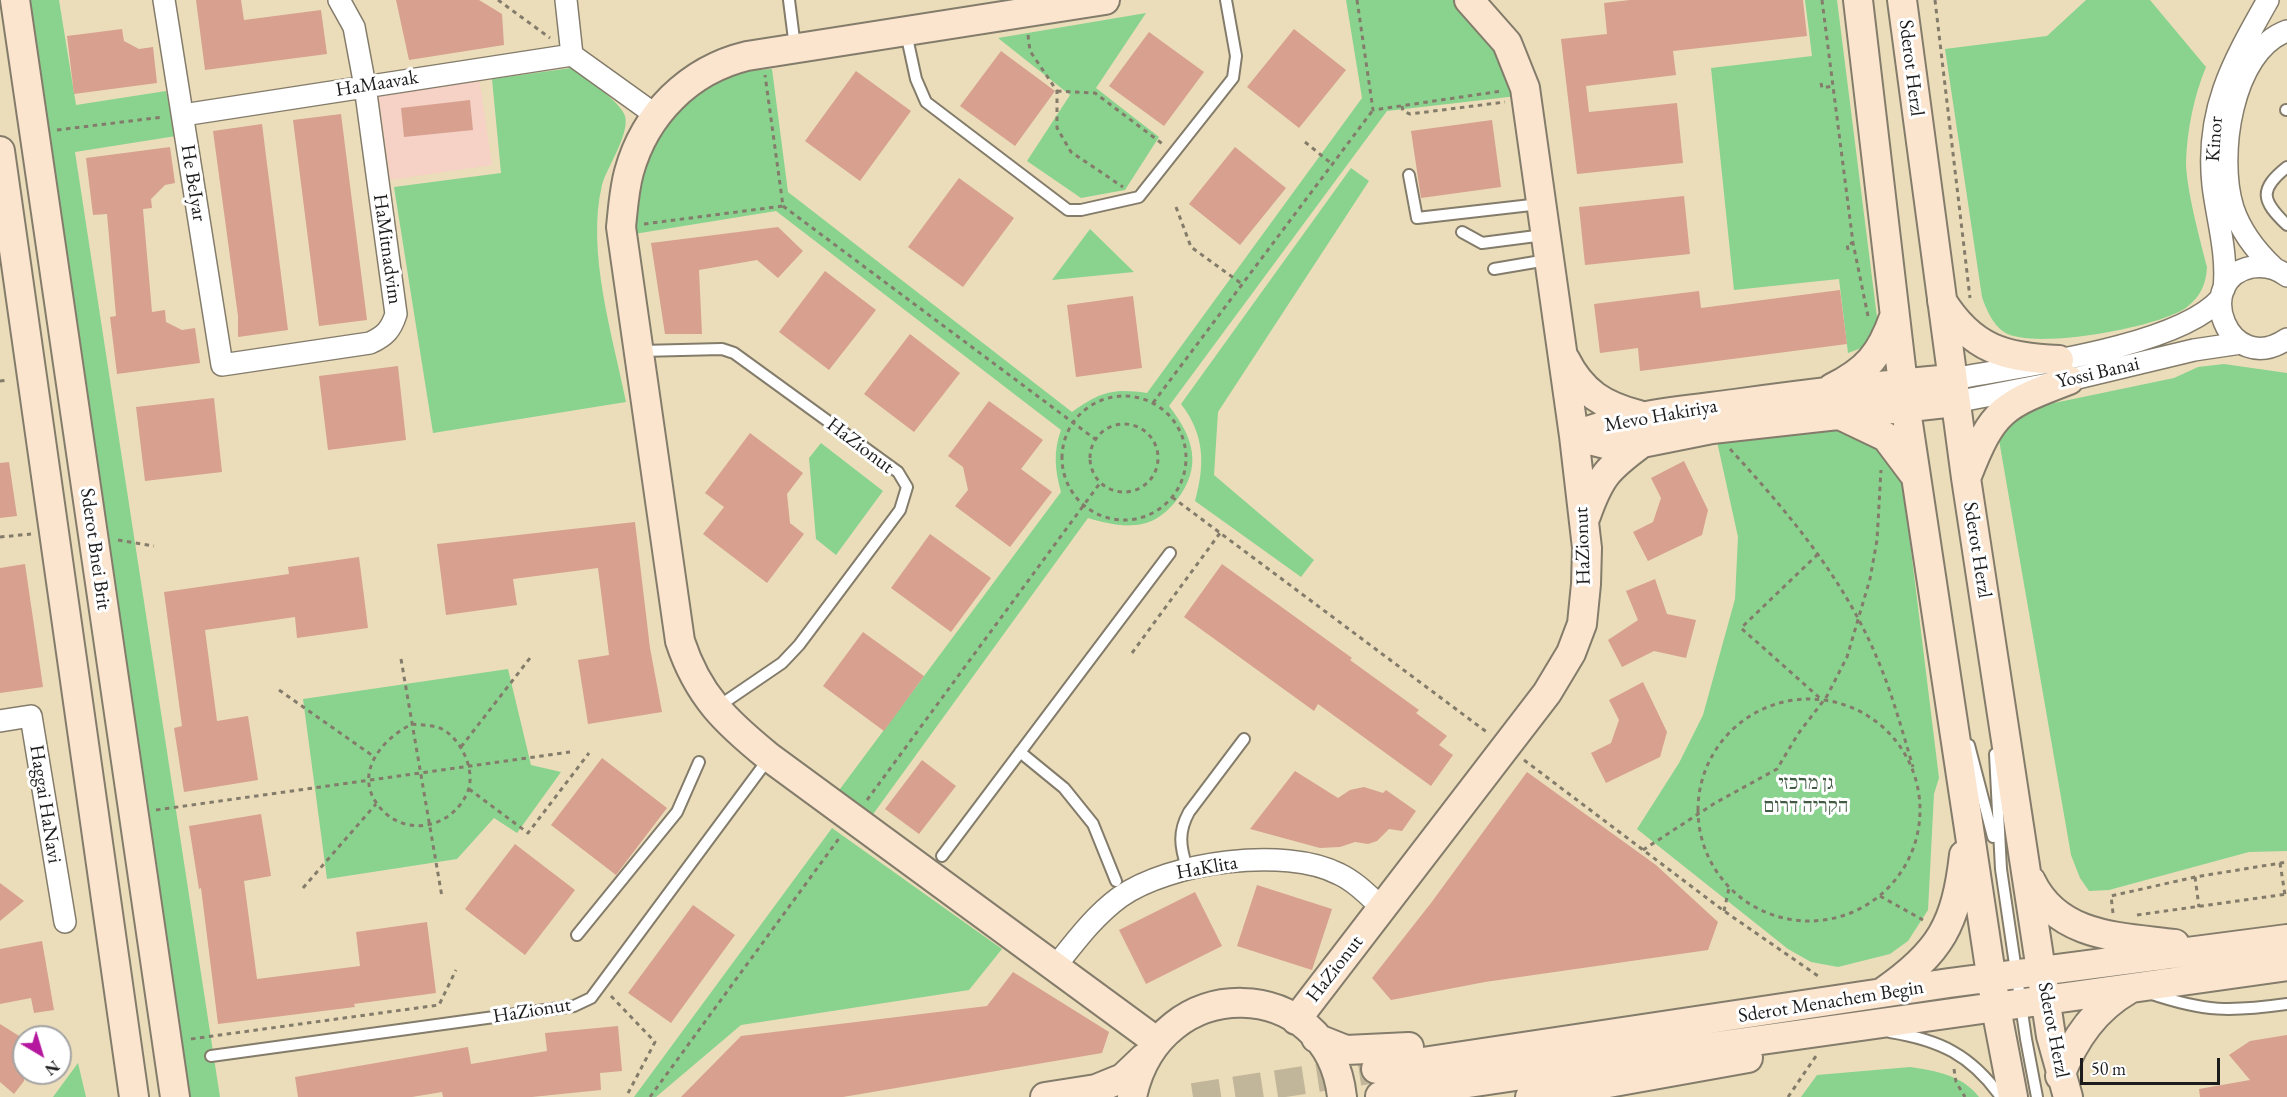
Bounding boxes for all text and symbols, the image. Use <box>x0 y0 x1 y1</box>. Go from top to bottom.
street label: Sderot Herzl <box>1893 18 1929 118</box>
street label: HaMaavak <box>334 66 420 102</box>
street label: Kinor <box>2201 115 2229 163</box>
street label: He BeIyar <box>175 143 211 223</box>
street label: HaMitnadvim <box>367 192 407 306</box>
street label: Yossi Banai <box>2054 352 2142 394</box>
street label: Mevo Hakiriya <box>1603 394 1719 438</box>
street label: HaZionut <box>821 413 899 479</box>
street label: Sderot Bnei Brit <box>75 487 115 611</box>
street label: Sderot Herzl <box>1958 500 1996 600</box>
street label: HaZionut <box>1570 506 1596 586</box>
street label: Haggai HaNavi <box>24 743 66 865</box>
park label: גן מרכזי הקריה דרום <box>1764 772 1848 819</box>
street label: HaKlita <box>1175 851 1239 885</box>
street label: HaZionut <box>1301 931 1369 1007</box>
street label: Sderot Menachem Begin <box>1737 975 1925 1029</box>
street label: Sderot Herzl <box>2032 980 2074 1080</box>
street label: HaZionut <box>491 993 573 1029</box>
north arrow <box>12 1025 72 1085</box>
scale bar <box>2083 1046 2222 1084</box>
text: N <box>41 1056 64 1080</box>
text: 50 m <box>2091 1057 2126 1080</box>

